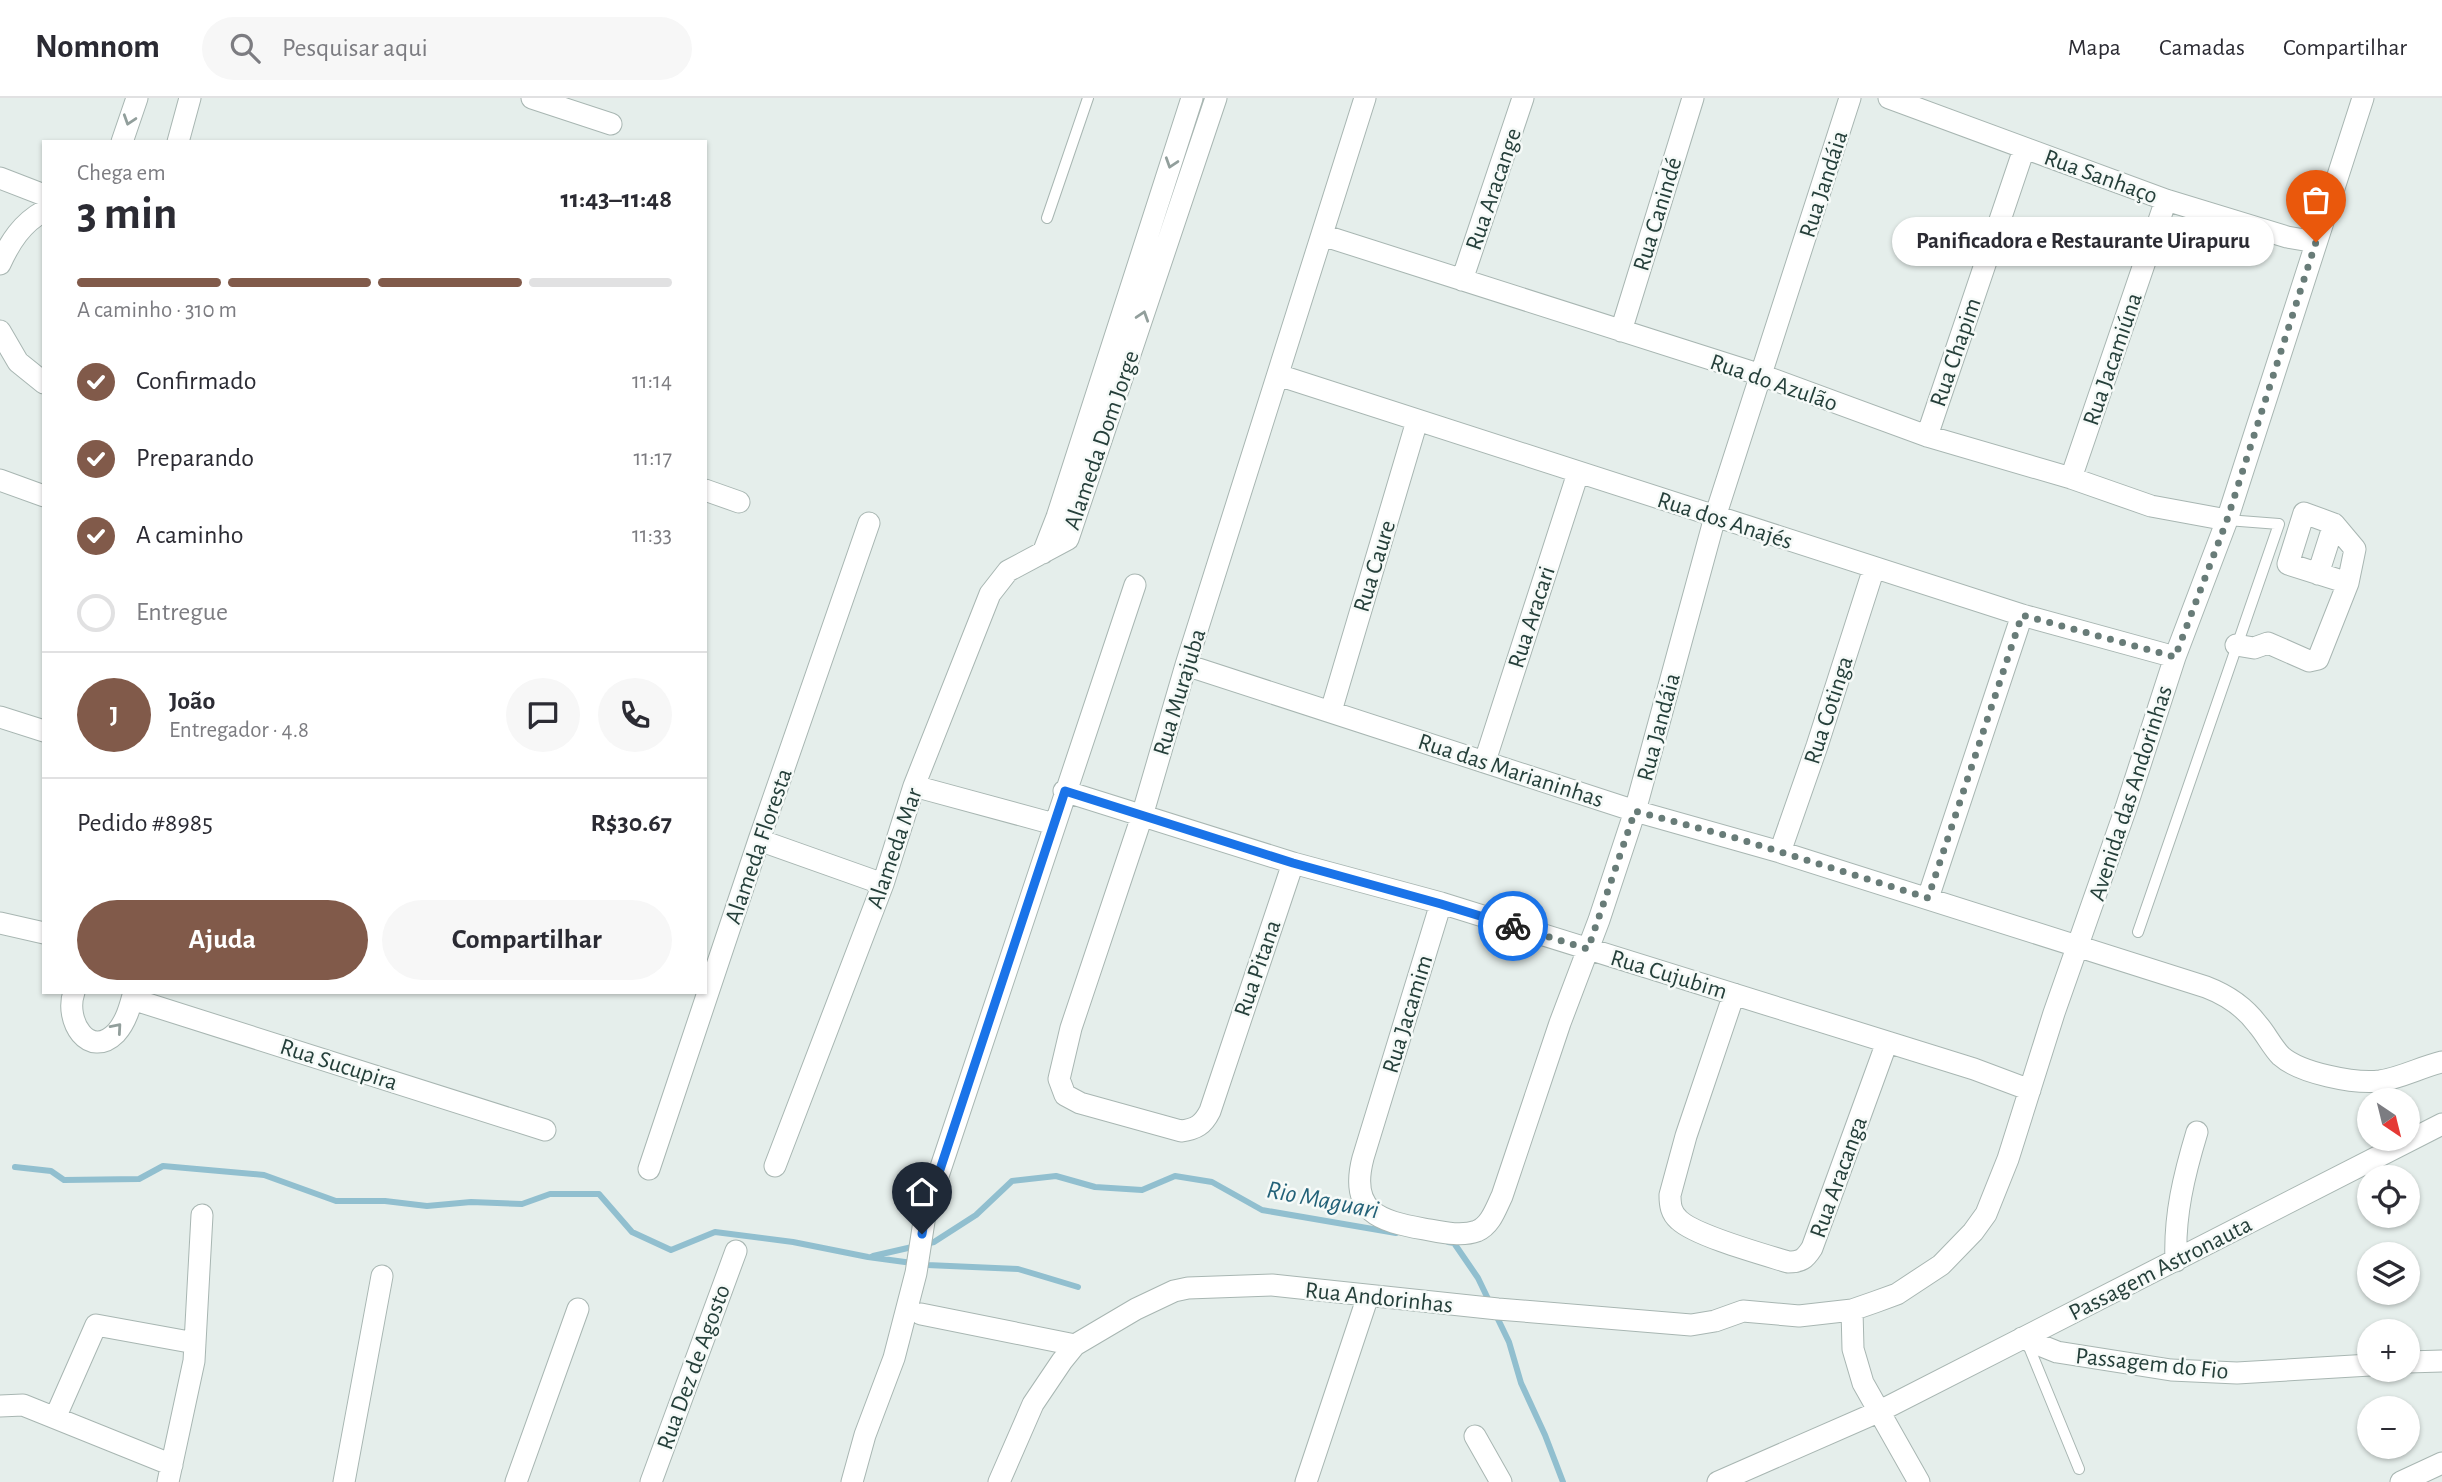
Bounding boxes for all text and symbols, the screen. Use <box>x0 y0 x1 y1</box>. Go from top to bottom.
search box <box>202 17 692 80</box>
icon: search <box>226 29 264 67</box>
text: Nomnom <box>35 31 160 64</box>
text: Pesquisar aqui <box>282 35 428 61</box>
text: Mapa <box>2068 36 2121 60</box>
text: Camadas <box>2159 36 2245 60</box>
text: Compartilhar <box>2283 36 2407 60</box>
one-way arrow <box>123 113 138 125</box>
street label: Rua Aracange <box>1462 125 1526 253</box>
street label: Rua Jandáia <box>1795 128 1852 241</box>
street label: Rua Sanhaço <box>2041 145 2161 209</box>
street label: Rua Canindé <box>1629 155 1687 274</box>
one-way arrow <box>1165 156 1179 169</box>
text: Chega em <box>77 162 166 185</box>
pin <box>2286 170 2346 242</box>
icon: bag <box>2297 181 2335 219</box>
text: 11:43–11:48 <box>560 186 672 212</box>
text: 3 min <box>77 191 177 237</box>
callout: Panificadora e Restaurante Uirapuru <box>1892 218 2274 266</box>
text: Panificadora e Restaurante Uirapuru <box>1916 230 2250 253</box>
street label: Rua Jacamiúna <box>2079 290 2147 429</box>
street label: Rua Chapim <box>1926 295 1986 410</box>
text: A caminho · 310 m <box>77 299 237 322</box>
one-way arrow <box>1135 311 1149 323</box>
street label: Alameda Dom Jorge <box>1060 348 1144 533</box>
street label: Rua do Azulão <box>1707 350 1841 416</box>
icon: check <box>77 363 115 401</box>
text: Confirmado <box>136 368 257 394</box>
text: 11:14 <box>632 370 672 393</box>
icon: check <box>77 440 115 478</box>
text: Preparando <box>136 445 254 471</box>
text: 11:17 <box>633 447 672 470</box>
street label: Rua dos Anajés <box>1654 488 1795 554</box>
icon: check <box>77 517 115 555</box>
street label: Rua Caure <box>1350 518 1400 615</box>
text: A caminho <box>136 522 244 548</box>
text: 11:33 <box>632 524 672 547</box>
street label: Rua Aracari <box>1504 563 1560 671</box>
text: Entregue <box>136 599 228 625</box>
street label: Rua Murajuba <box>1149 626 1211 759</box>
street label: Rua Cotinga <box>1800 653 1858 767</box>
street label: Rua Jandáia <box>1633 671 1685 784</box>
button: chat <box>506 678 580 752</box>
button: phone <box>598 678 672 752</box>
street label: Avenida das Andorinhas <box>2085 683 2177 904</box>
text: João <box>169 688 215 714</box>
text: J <box>110 702 118 728</box>
text: Entregador · 4.8 <box>169 719 309 742</box>
street label: Rua das Marianinhas <box>1415 730 1606 812</box>
street label: Alameda Floresta <box>721 766 797 927</box>
street label: Alameda Mar <box>863 785 927 912</box>
text: Pedido #8985 <box>77 810 213 836</box>
text: R$30.67 <box>590 810 672 836</box>
courier <box>1478 891 1548 961</box>
button: Ajuda <box>77 900 368 980</box>
button: Compartilhar <box>382 900 672 980</box>
icon: bike <box>1494 907 1532 945</box>
street label: Rua Pitana <box>1230 917 1286 1020</box>
street label: Rua Cujubim <box>1608 946 1730 1004</box>
street label: Rua Jacamim <box>1379 952 1437 1076</box>
one-way arrow <box>109 1023 122 1036</box>
street label: Rua Sucupira <box>277 1035 400 1095</box>
north arrow <box>2357 1088 2420 1152</box>
map controls <box>2357 1088 2420 1459</box>
street label: Rua Aracanga <box>1806 1114 1872 1241</box>
pin <box>892 1162 952 1234</box>
button: locate <box>2357 1165 2420 1228</box>
icon: home <box>903 1173 941 1211</box>
water label: Rio Maguari <box>1265 1176 1381 1224</box>
street label: Passagem Astronauta <box>2065 1212 2256 1325</box>
button: layers <box>2357 1242 2420 1305</box>
street label: Rua Andorinhas <box>1304 1278 1454 1318</box>
street label: Rua Dez de Agosto <box>653 1282 735 1453</box>
button: + <box>2357 1319 2420 1382</box>
street label: Passagem do Fio <box>2074 1344 2230 1384</box>
button: − <box>2357 1396 2420 1459</box>

